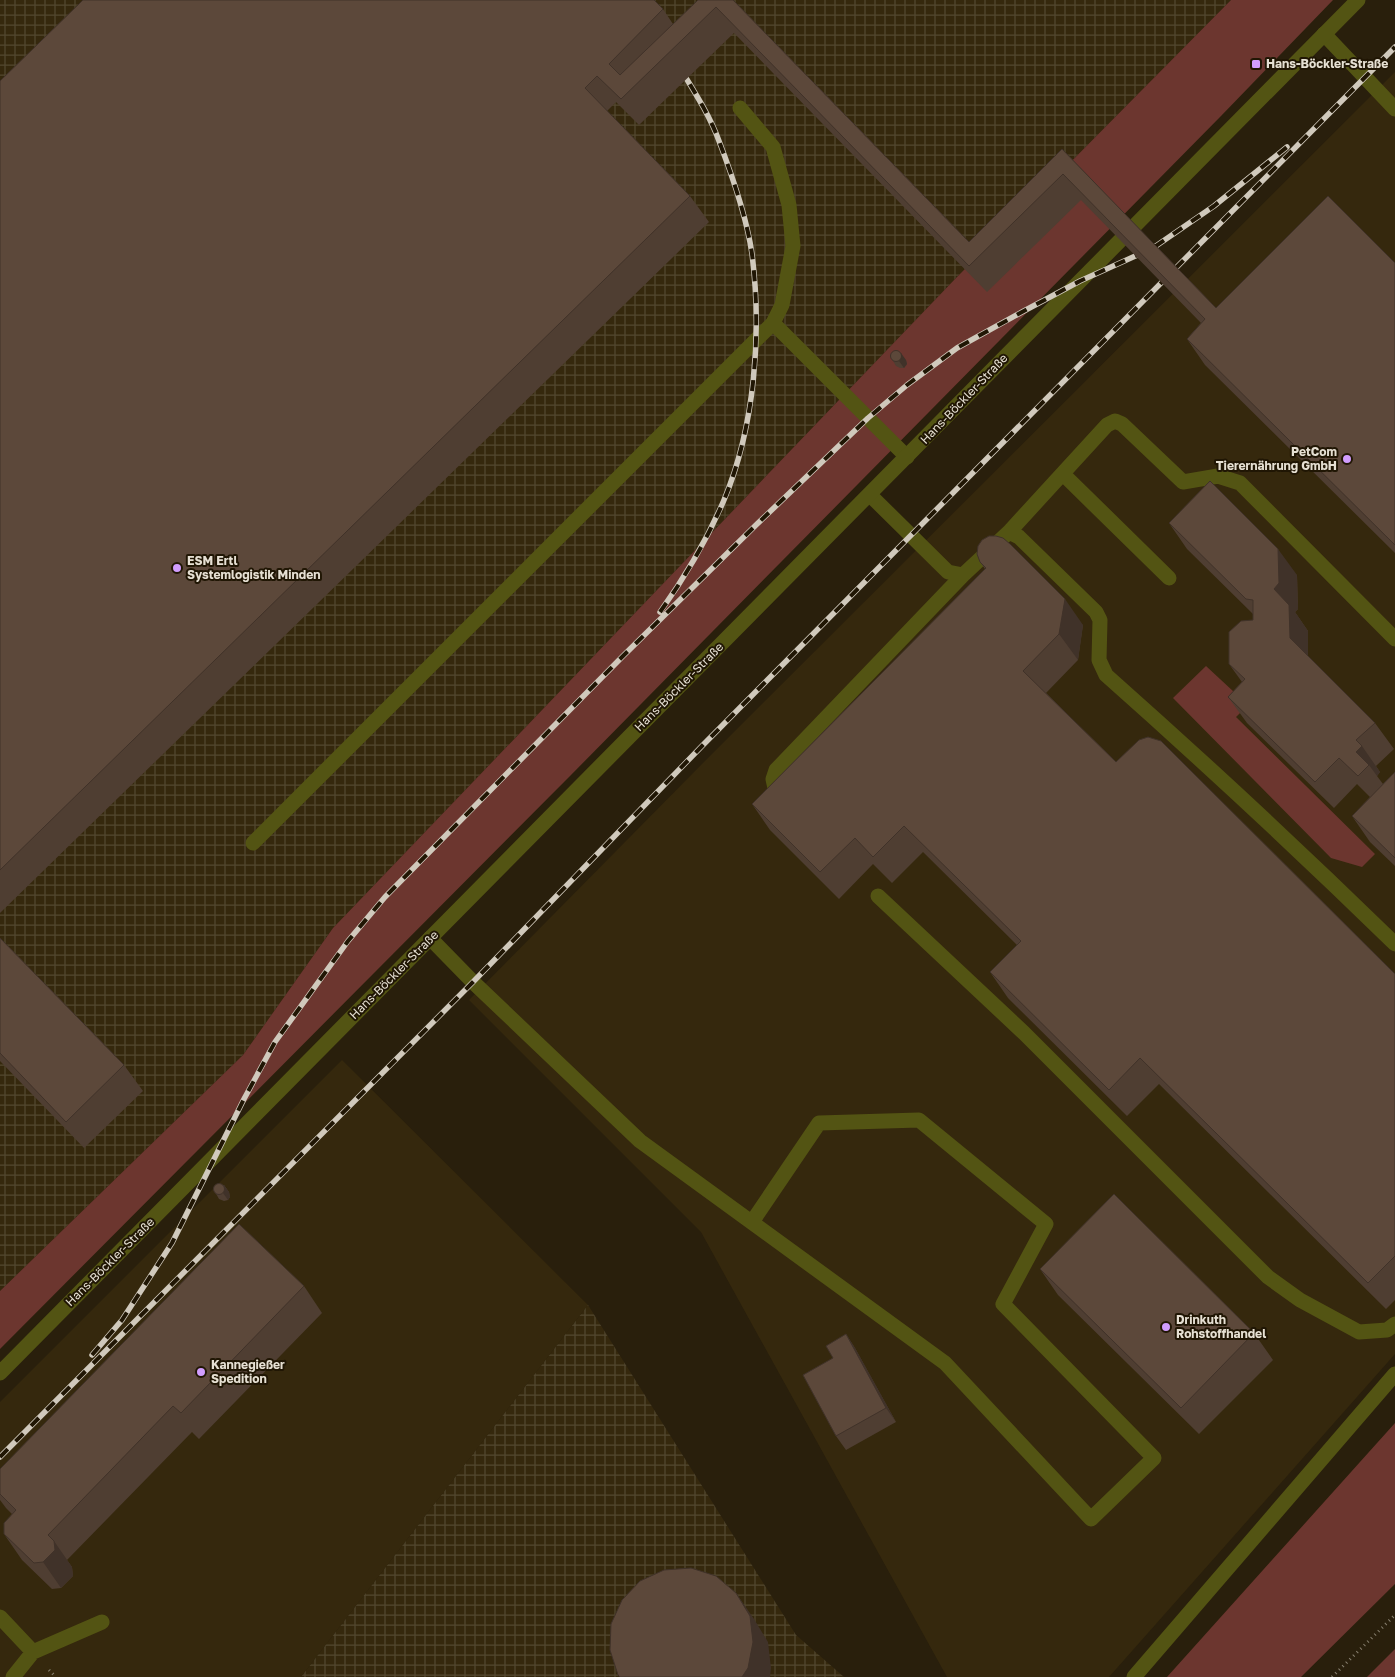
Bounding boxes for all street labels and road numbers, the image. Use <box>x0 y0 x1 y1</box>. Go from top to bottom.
street label: Hans-Böckler-Straße <box>917 350 1011 447</box>
street label: Hans-Böckler-Straße <box>631 639 726 734</box>
street label: Hans-Böckler-Straße <box>346 927 441 1022</box>
street label: Hans-Böckler-Straße <box>62 1214 157 1309</box>

